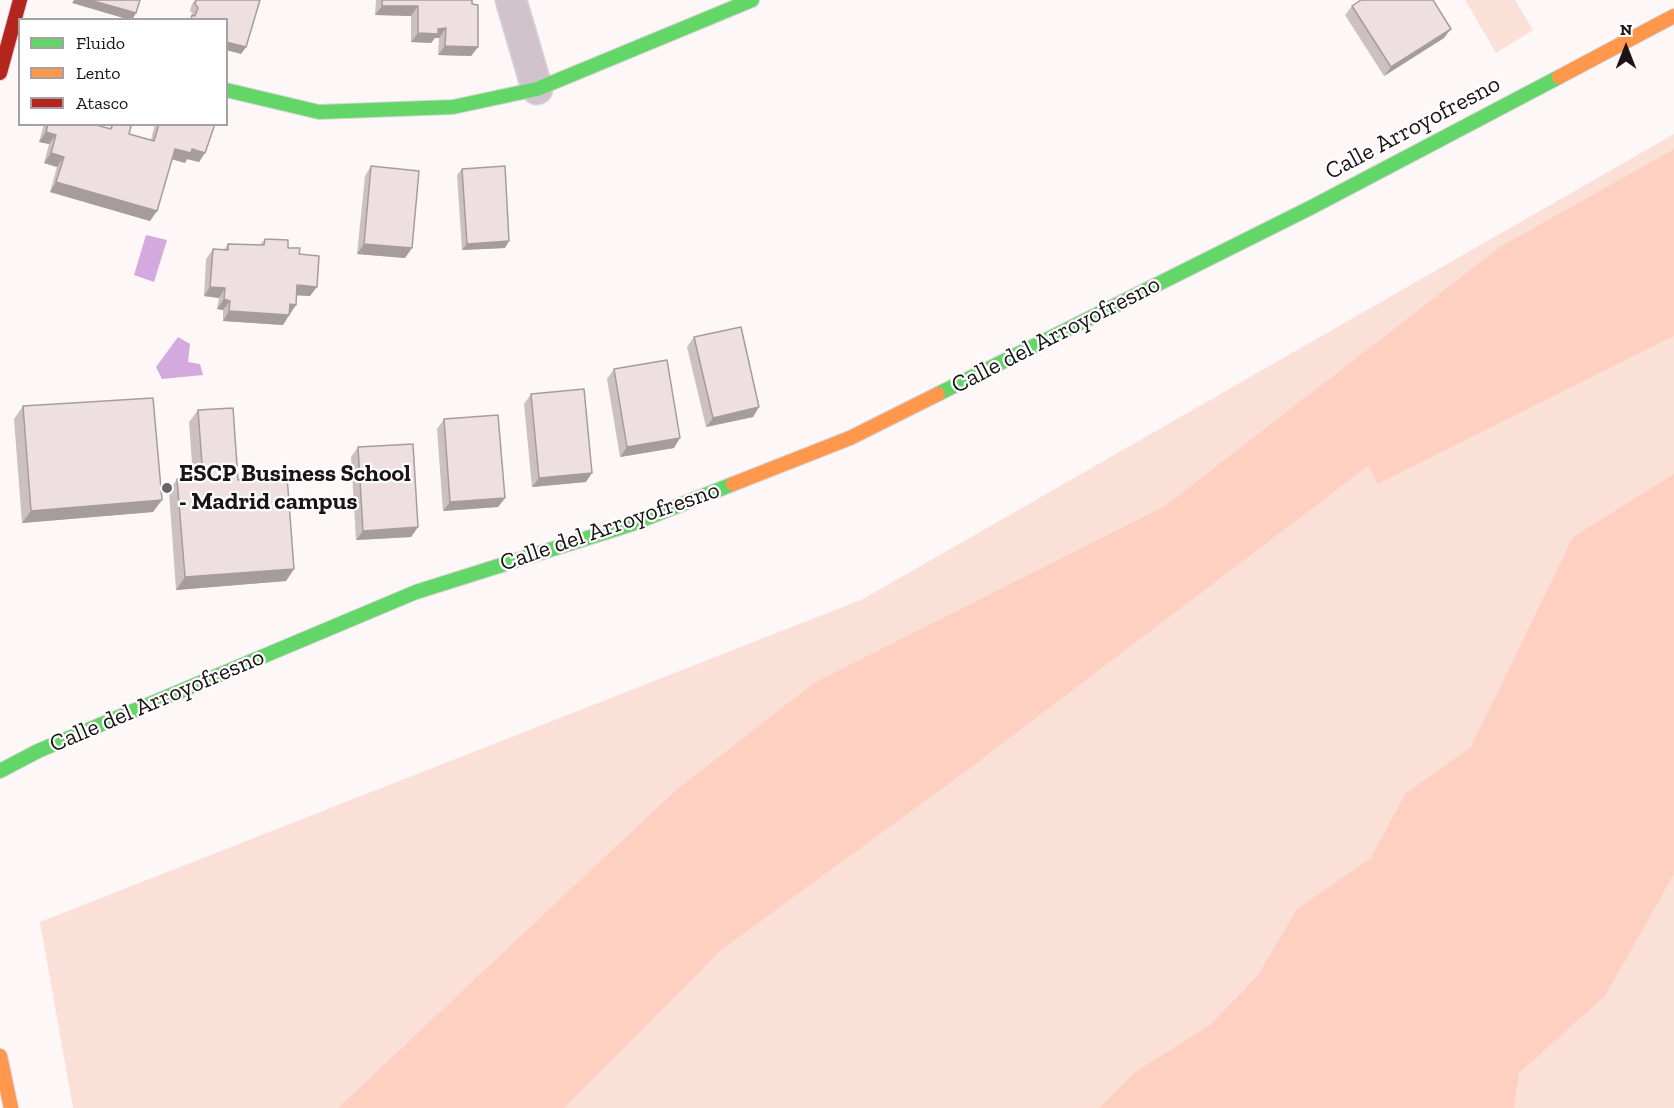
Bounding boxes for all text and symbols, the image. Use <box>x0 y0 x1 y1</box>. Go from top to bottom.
legend <box>18 18 228 126</box>
north arrow <box>1596 18 1656 78</box>
text: N <box>1620 20 1632 39</box>
text: Fluido <box>76 32 125 54</box>
text: Lento <box>76 62 121 84</box>
street label: Calle Arroyofresno <box>1321 70 1505 186</box>
text: Atasco <box>76 92 128 114</box>
street label: Calle del Arroyofresno <box>947 270 1165 400</box>
place label: ESCP Business School - Madrid campus <box>179 460 411 516</box>
street label: Calle del Arroyofresno <box>496 476 724 578</box>
marker: ESCP Business School - Madrid campus <box>160 481 174 495</box>
street label: Calle del Arroyofresno <box>45 643 269 759</box>

